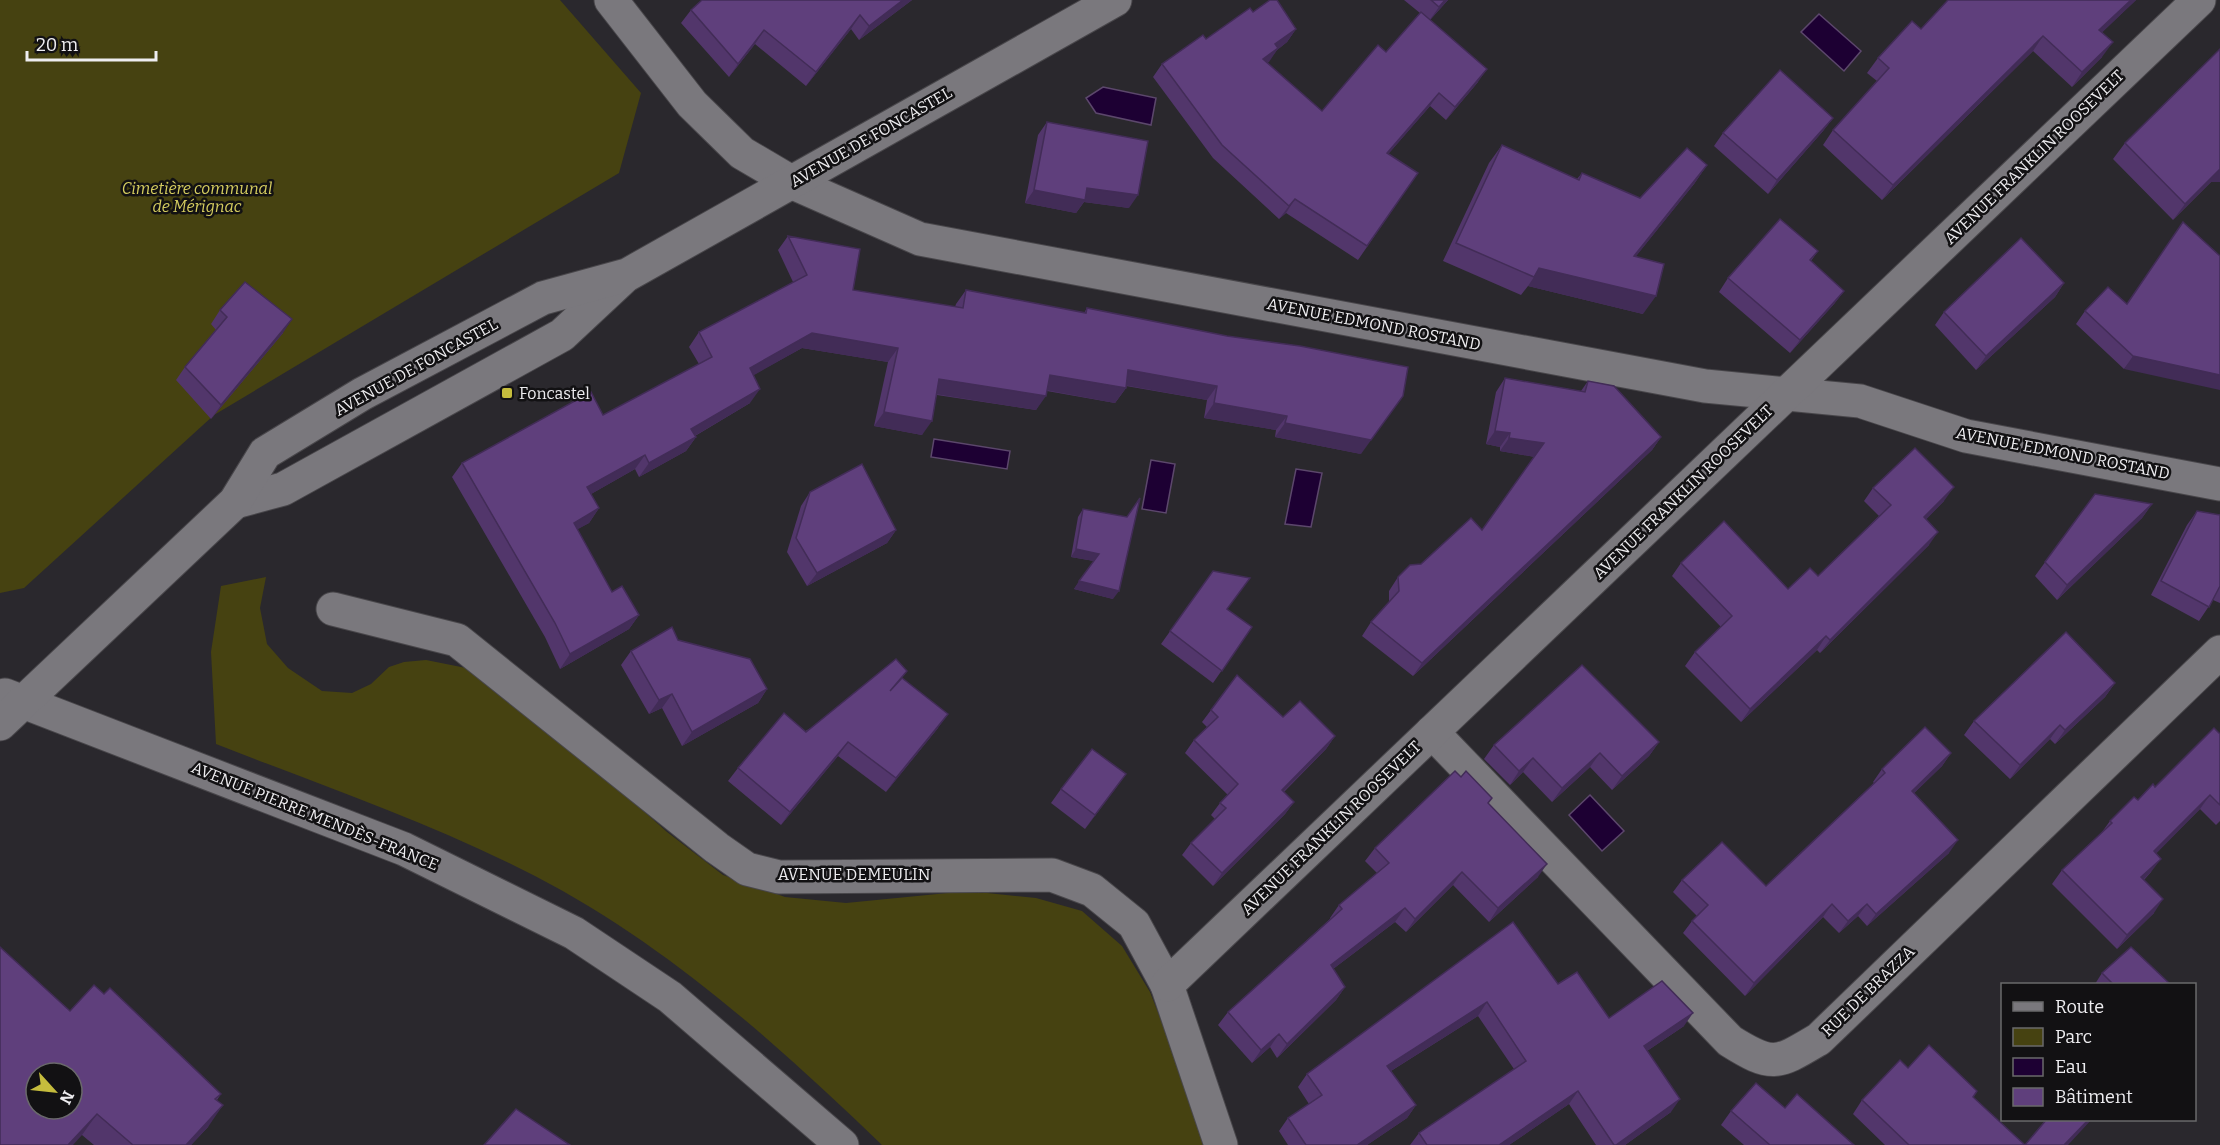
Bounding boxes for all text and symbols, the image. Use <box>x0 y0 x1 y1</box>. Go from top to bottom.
scale bar <box>27 24 156 62</box>
text: 20 m <box>36 34 78 56</box>
street label: AVENUE FRANKLIN ROOSEVELT <box>1940 66 2128 248</box>
street label: AVENUE DE FONCASTEL <box>787 83 955 191</box>
park label: Cimetière communal de Mérignac <box>122 179 272 216</box>
street label: AVENUE EDMOND ROSTAND <box>1266 294 1482 354</box>
street label: AVENUE DE FONCASTEL <box>331 314 501 420</box>
place label: Foncastel <box>519 384 590 403</box>
marker: Foncastel <box>500 386 514 400</box>
street label: AVENUE FRANKLIN ROOSEVELT <box>1589 401 1777 583</box>
street label: AVENUE EDMOND ROSTAND <box>1955 423 2171 483</box>
street label: AVENUE FRANKLIN ROOSEVELT <box>1237 737 1425 919</box>
street label: AVENUE PIERRE MENDÈS-FRANCE <box>189 757 442 874</box>
street label: AVENUE DEMEULIN <box>778 865 931 884</box>
street label: RUE DE BRAZZA <box>1818 941 1919 1040</box>
legend <box>2001 983 2196 1121</box>
text: Route <box>2055 996 2104 1018</box>
text: Parc <box>2055 1026 2092 1048</box>
text: Eau <box>2055 1056 2087 1078</box>
north arrow <box>24 1061 84 1121</box>
text: Bâtiment <box>2055 1086 2133 1108</box>
text: N <box>56 1088 78 1107</box>

